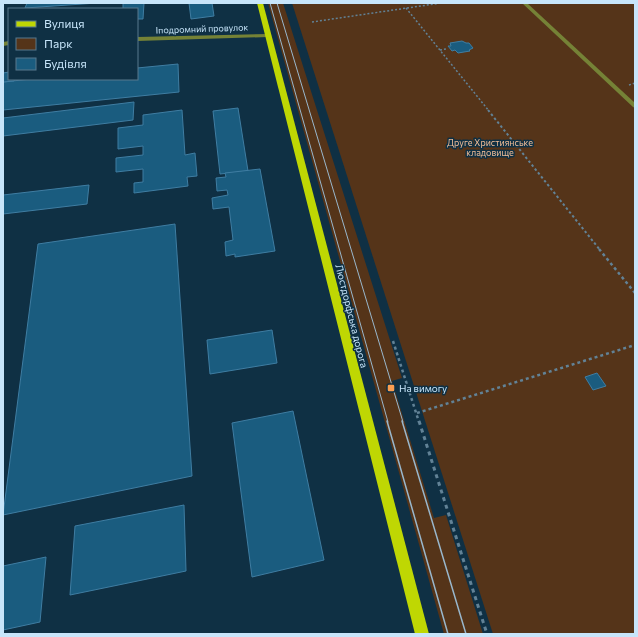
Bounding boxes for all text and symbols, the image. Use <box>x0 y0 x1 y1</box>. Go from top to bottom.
legend <box>8 8 138 80</box>
text: Вулиця <box>44 16 85 30</box>
street label: Іподромний провулок <box>155 21 249 36</box>
text: Парк <box>44 36 73 50</box>
text: Будівля <box>44 56 87 70</box>
park label: Друге Християнське кладовище <box>447 137 533 158</box>
street label: Люстдорфська дорога <box>333 263 371 369</box>
place label: На вимогу <box>399 382 447 394</box>
marker: На вимогу <box>386 383 396 393</box>

